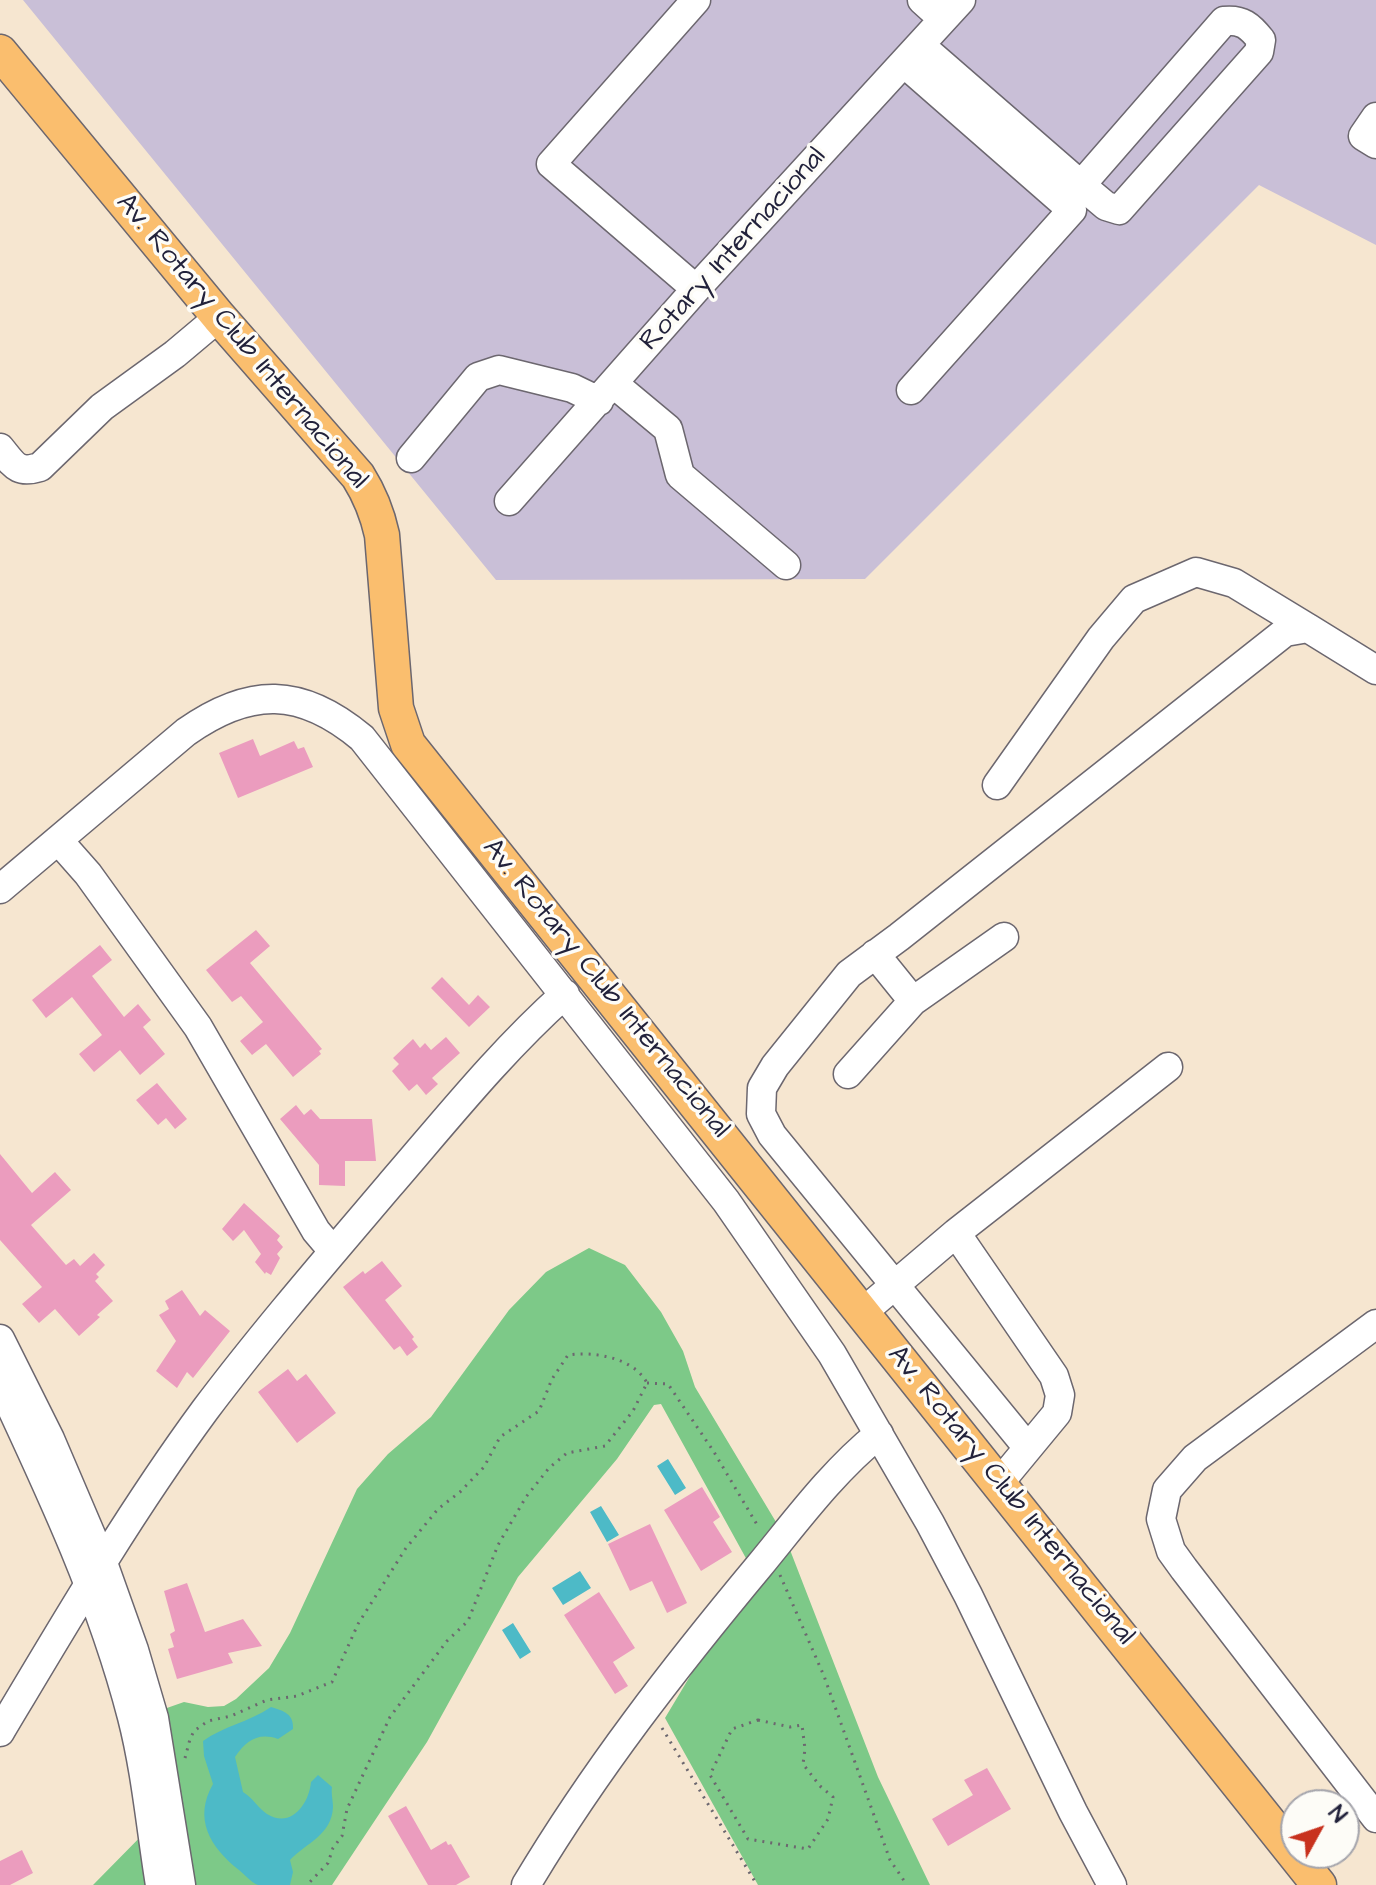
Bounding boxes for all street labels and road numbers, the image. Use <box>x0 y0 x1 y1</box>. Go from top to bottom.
street label: Rotary Internacional <box>634 141 834 359</box>
street label: Av. Rotary Club Internacional <box>108 188 374 496</box>
street label: Av. Rotary Club Internacional <box>474 833 736 1145</box>
street label: Av. Rotary Club Internacional <box>879 1340 1141 1652</box>

